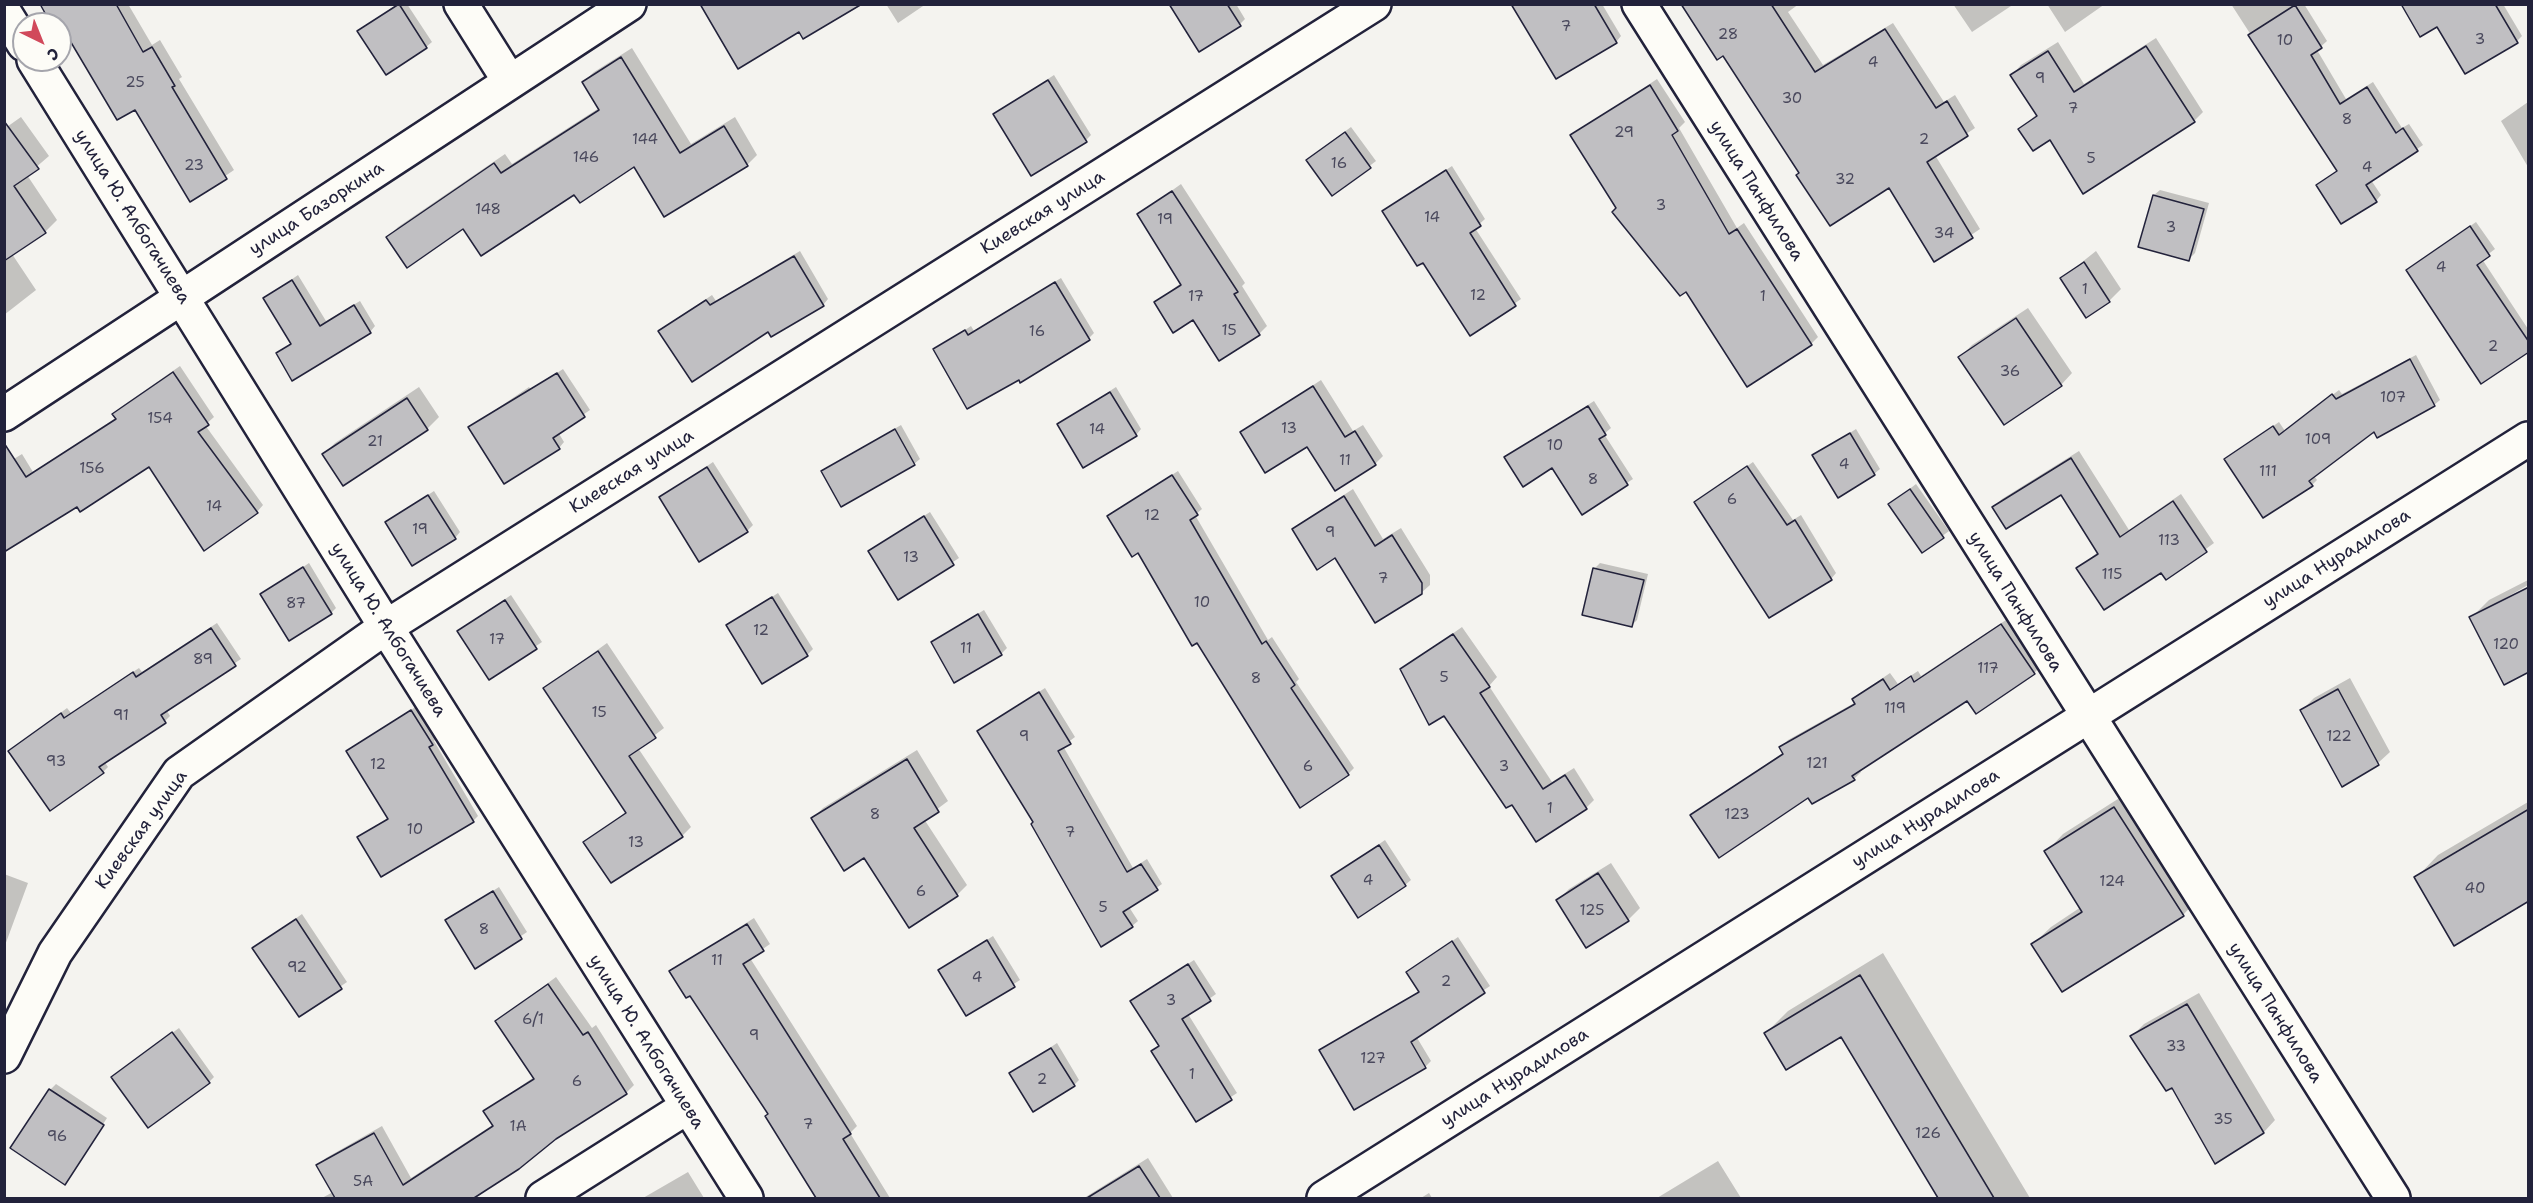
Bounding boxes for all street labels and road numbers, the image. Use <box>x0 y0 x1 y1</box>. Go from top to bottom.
street label: улица Панфилова <box>1704 117 1808 265</box>
street label: улица Ю. Албогачиева <box>69 126 195 308</box>
street label: улица Базоркина <box>246 157 388 261</box>
street label: Киевская улица <box>977 166 1109 260</box>
street label: Киевская улица <box>566 425 698 519</box>
street label: улица Нурадилова <box>2259 505 2415 613</box>
street label: улица Панфилова <box>1963 528 2067 676</box>
street label: улица Ю. Албогачиева <box>325 539 451 721</box>
street label: улица Нурадилова <box>1848 765 2004 873</box>
street label: Киевская улица <box>92 766 192 894</box>
street label: улица Панфилова <box>2223 939 2327 1087</box>
street label: улица Ю. Албогачиева <box>583 951 709 1133</box>
street label: улица Нурадилова <box>1437 1024 1593 1132</box>

